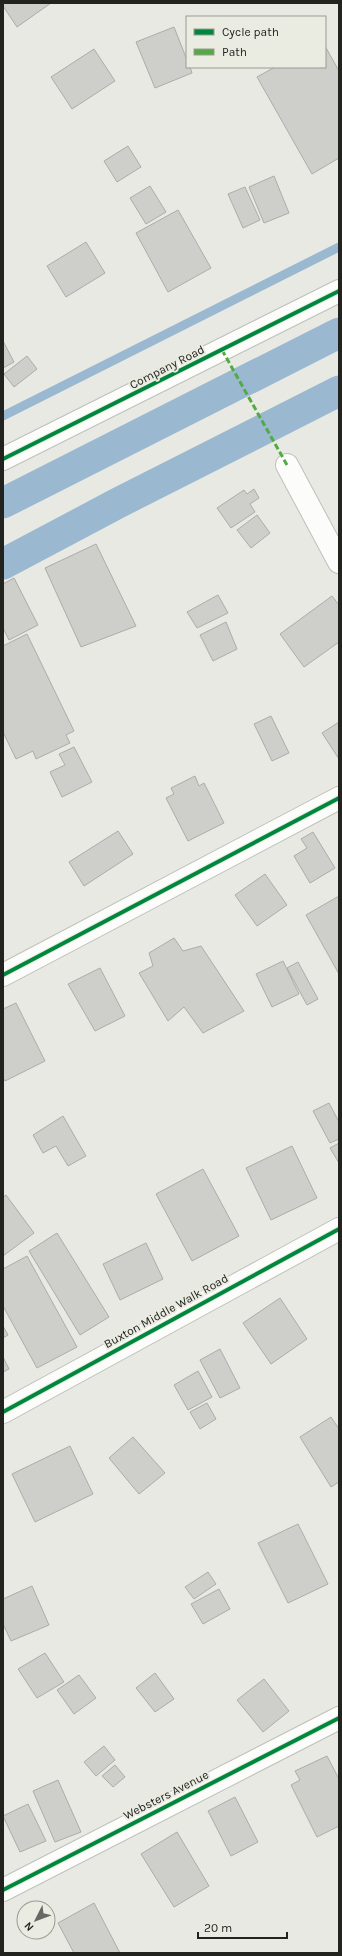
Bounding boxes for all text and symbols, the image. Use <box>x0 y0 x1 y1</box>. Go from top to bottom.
legend <box>186 16 326 68</box>
text: Cycle path <box>222 25 279 39</box>
text: Path <box>222 45 247 59</box>
street label: Company Road <box>127 342 207 392</box>
street label: Buxton Middle Walk Road <box>101 1271 231 1351</box>
street label: Websters Avenue <box>121 1768 211 1822</box>
north arrow <box>16 1900 56 1940</box>
scale bar <box>198 1914 287 1940</box>
text: N <box>21 1919 36 1934</box>
text: 20 m <box>204 1921 232 1935</box>

